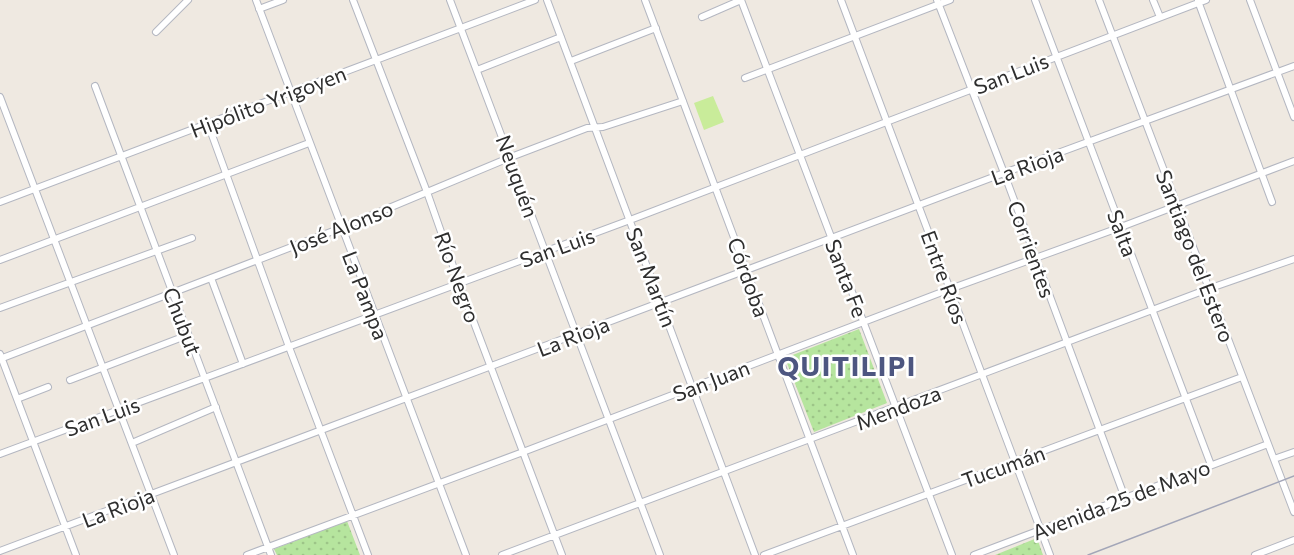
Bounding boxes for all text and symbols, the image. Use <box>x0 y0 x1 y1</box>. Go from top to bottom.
street label: San Luis <box>970 47 1052 99</box>
street label: Hipólito Yrigoyen <box>187 60 349 142</box>
street label: Neuquén <box>492 131 544 221</box>
street label: La Rioja <box>987 140 1067 190</box>
street label: Santiago del Estero <box>1152 166 1240 346</box>
street label: José Alonso <box>286 195 396 259</box>
street label: Corrientes <box>1003 197 1061 301</box>
street label: Salta <box>1103 206 1143 260</box>
street label: San Luis <box>516 222 598 272</box>
street label: San Martín <box>622 224 682 330</box>
street label: Entre Ríos <box>917 227 973 327</box>
street label: Río Negro <box>430 228 486 326</box>
street label: Córdoba <box>723 234 775 320</box>
street label: Santa Fe <box>821 235 873 321</box>
street label: La Pampa <box>338 247 394 343</box>
street label: Chubut <box>159 283 207 359</box>
street label: La Rioja <box>533 311 613 361</box>
district label: QUITILIPI <box>777 349 917 382</box>
street label: San Juan <box>669 354 753 406</box>
street label: Mendoza <box>852 379 944 435</box>
street label: San Luis <box>61 391 143 441</box>
street label: Tucumán <box>958 439 1048 493</box>
street label: Avenida 25 de Mayo <box>1029 454 1213 544</box>
street label: La Rioja <box>78 482 158 532</box>

